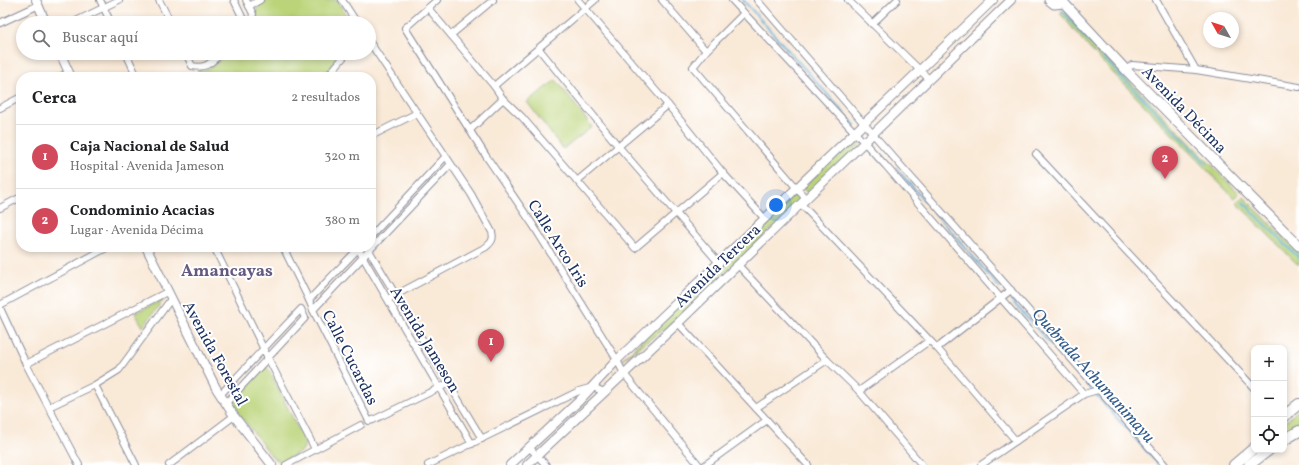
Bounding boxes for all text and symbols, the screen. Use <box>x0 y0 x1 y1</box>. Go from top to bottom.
north arrow <box>1203 12 1239 48</box>
search box <box>16 16 376 60</box>
icon: search <box>30 27 52 49</box>
text: Buscar aquí <box>62 28 138 49</box>
street label: Avenida Décima <box>1136 62 1231 159</box>
text: Cerca <box>32 87 77 110</box>
text: 2 resultados <box>291 89 360 107</box>
text: Caja Nacional de Salud <box>70 137 229 158</box>
pin: 2 <box>1152 146 1178 179</box>
text: 1 <box>42 148 48 166</box>
text: 320 m <box>325 148 360 166</box>
text: Hospital · Avenida Jameson <box>70 158 224 176</box>
your location <box>766 195 786 215</box>
street label: Calle Arco Iris <box>522 196 593 292</box>
text: Condominio Acacias <box>70 201 215 222</box>
text: 2 <box>42 212 48 230</box>
text: 380 m <box>325 212 360 230</box>
street label: Avenida Tercera <box>670 220 766 313</box>
text: Lugar · Avenida Décima <box>70 222 204 240</box>
district label: Amancayas <box>181 260 273 283</box>
street label: Avenida Jameson <box>384 283 465 397</box>
street label: Avenida Forestal <box>176 297 252 411</box>
water label: Quebrada Achumanimayu <box>1026 304 1160 449</box>
street label: Calle Cucardas <box>316 307 383 409</box>
pin: 1 <box>478 329 504 362</box>
map controls <box>1251 345 1287 453</box>
button: + <box>1251 345 1287 381</box>
button: − <box>1251 381 1287 417</box>
button: locate <box>1251 417 1287 453</box>

